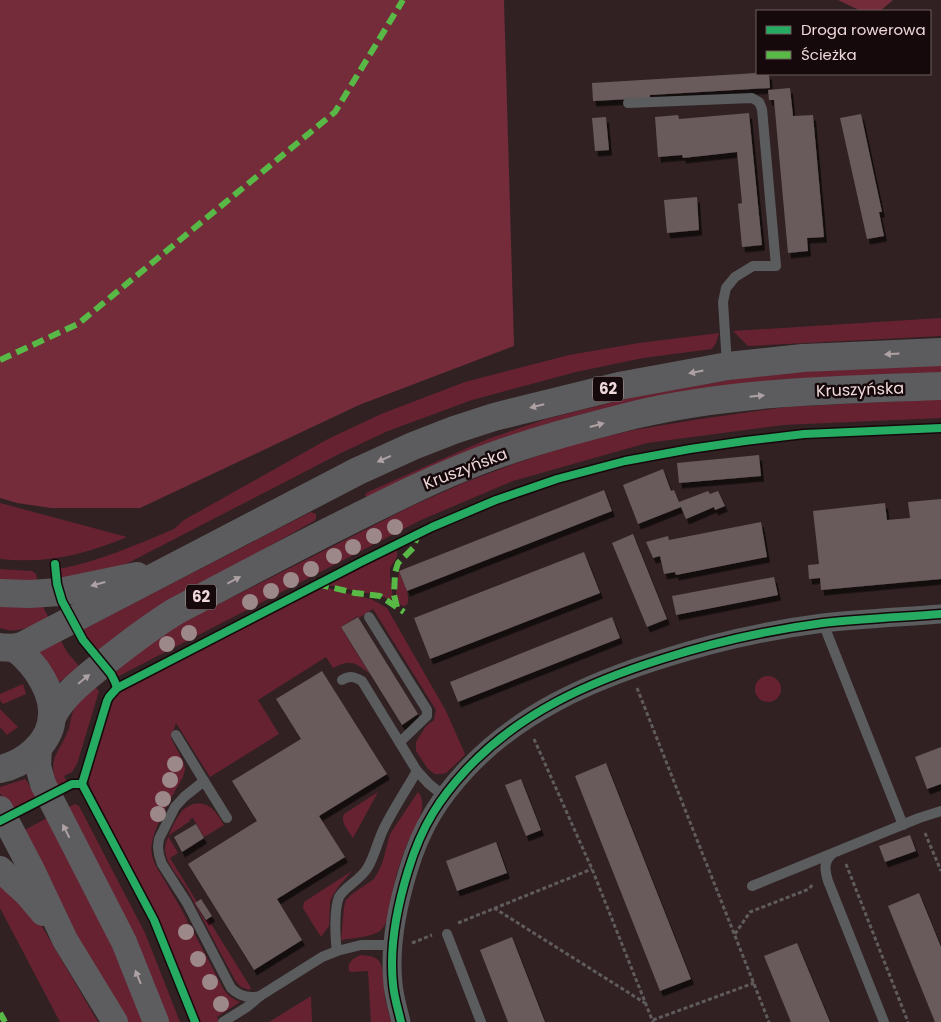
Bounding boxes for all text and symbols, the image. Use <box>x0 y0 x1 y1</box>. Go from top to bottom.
legend <box>756 10 931 75</box>
text: Droga rowerowa <box>801 19 926 40</box>
text: Ścieżka <box>801 44 857 65</box>
one-way arrow <box>884 351 900 359</box>
one-way arrow <box>687 368 703 376</box>
road number: 62 <box>593 376 623 402</box>
street label: Kruszyńska <box>816 376 904 403</box>
one-way arrow <box>749 392 765 400</box>
one-way arrow <box>530 402 545 410</box>
one-way arrow <box>590 421 605 429</box>
street label: Kruszyńska <box>420 442 510 495</box>
one-way arrow <box>377 456 391 464</box>
one-way arrow <box>227 576 241 584</box>
one-way arrow <box>91 580 106 588</box>
road number: 62 <box>186 584 216 610</box>
one-way arrow <box>78 674 91 685</box>
one-way arrow <box>62 824 71 838</box>
one-way arrow <box>134 969 142 984</box>

